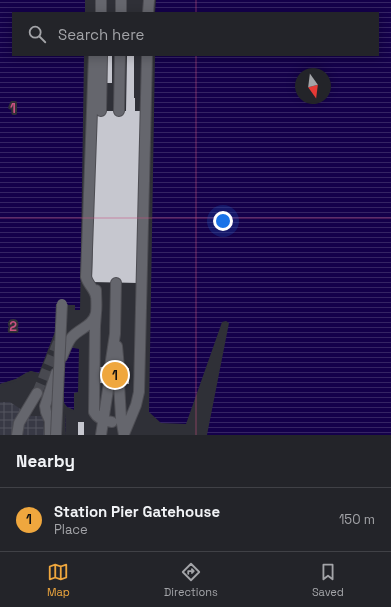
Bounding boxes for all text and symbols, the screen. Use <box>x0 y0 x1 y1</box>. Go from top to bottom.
search box <box>12 12 379 56</box>
icon: search <box>26 23 48 45</box>
text: Search here <box>58 25 144 44</box>
north arrow <box>295 68 331 104</box>
text: 1 <box>10 100 16 117</box>
your location <box>213 211 233 231</box>
text: 2 <box>9 318 17 335</box>
pin: 1 <box>102 360 128 390</box>
text: Nearby <box>16 450 75 472</box>
text: Station Pier Gatehouse <box>54 502 220 521</box>
text: 1 <box>26 511 32 528</box>
text: 150 m <box>339 511 375 528</box>
text: Place <box>54 521 88 538</box>
tab: Map <box>47 561 70 599</box>
tab: Directions <box>164 561 218 599</box>
tab: Saved <box>312 561 344 599</box>

